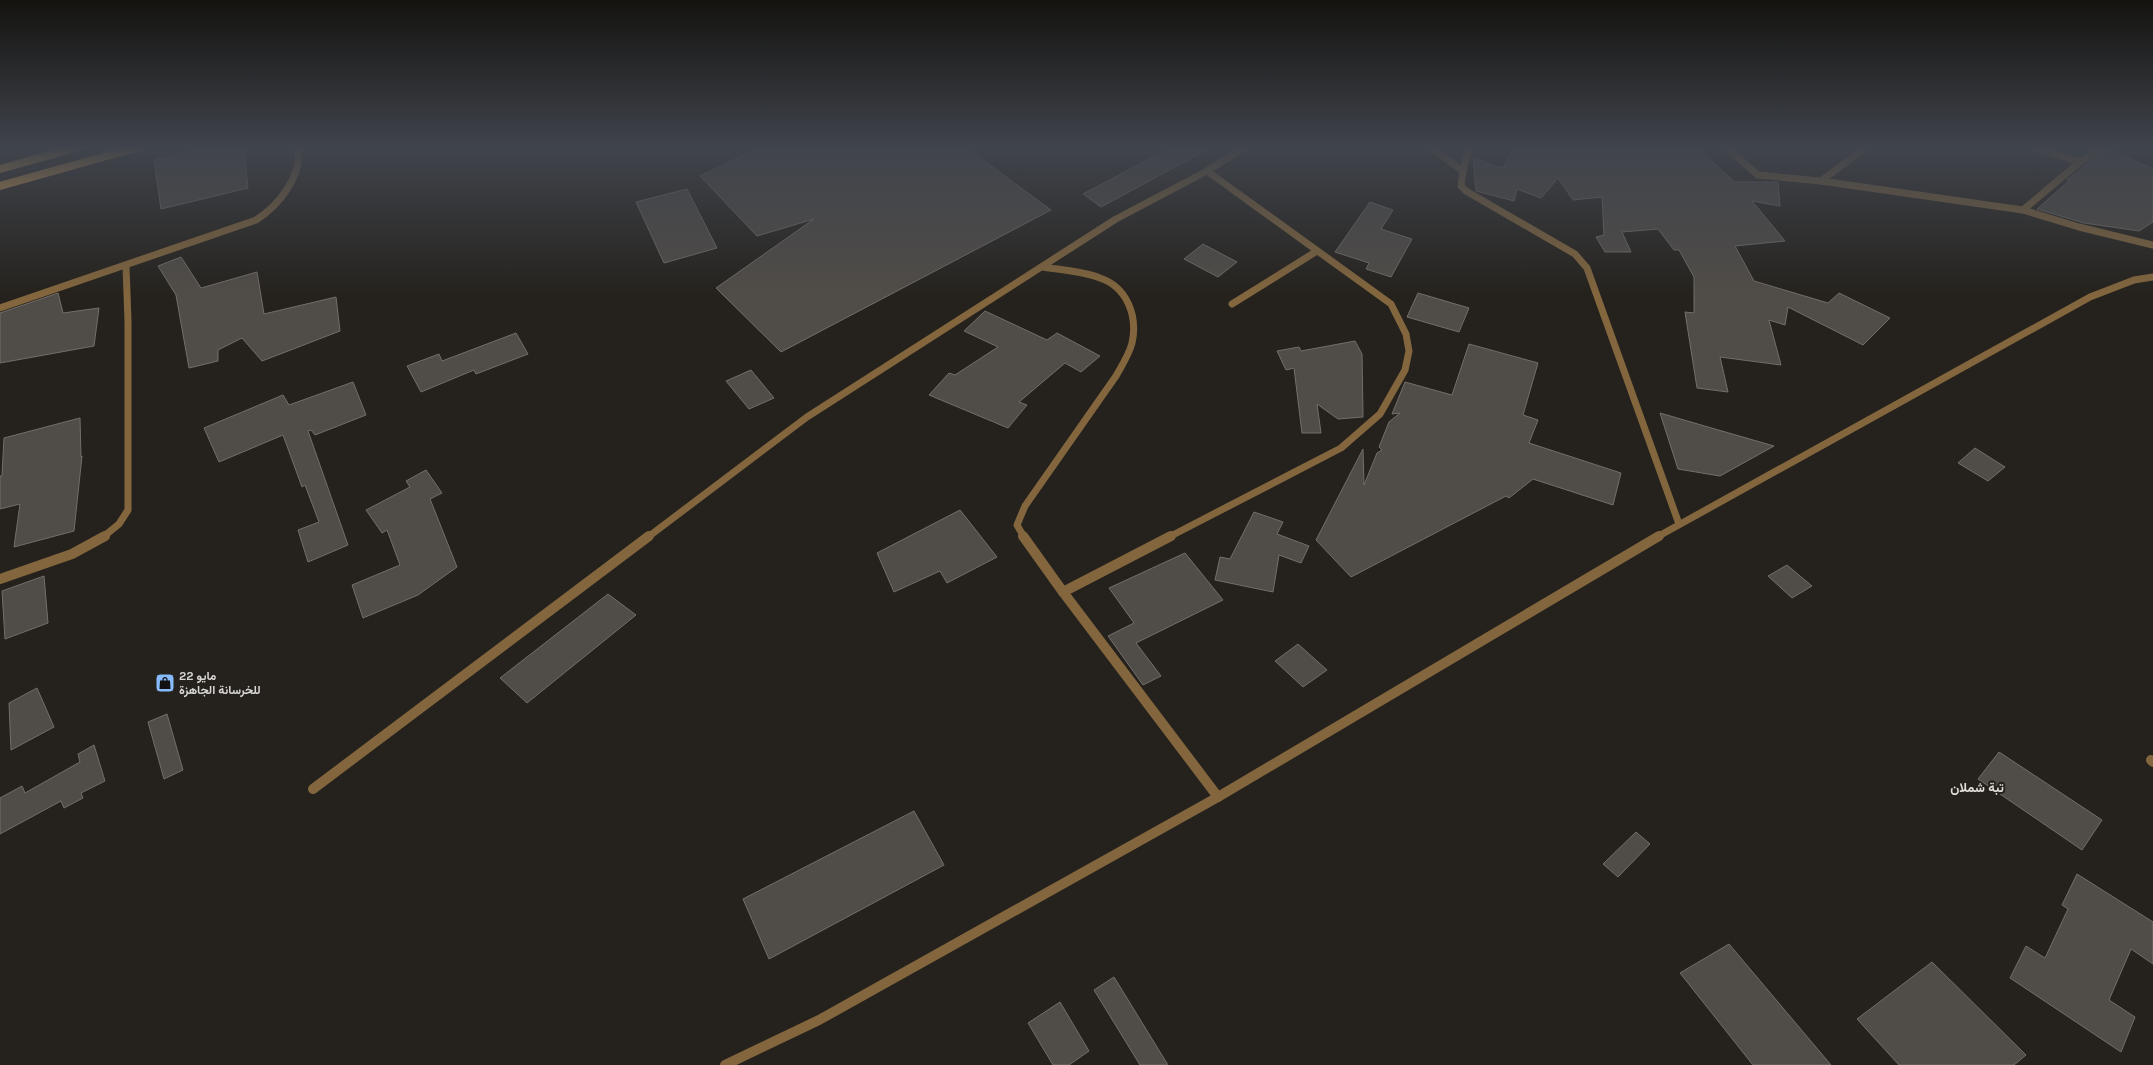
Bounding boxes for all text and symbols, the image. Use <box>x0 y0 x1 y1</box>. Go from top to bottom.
place label: 22 مايو للخرسانة الجاهزة <box>179 669 261 698</box>
shop icon: 22 مايو للخرسانة الجاهزة <box>154 672 176 694</box>
district label: تبة شملان <box>1950 780 2004 795</box>

